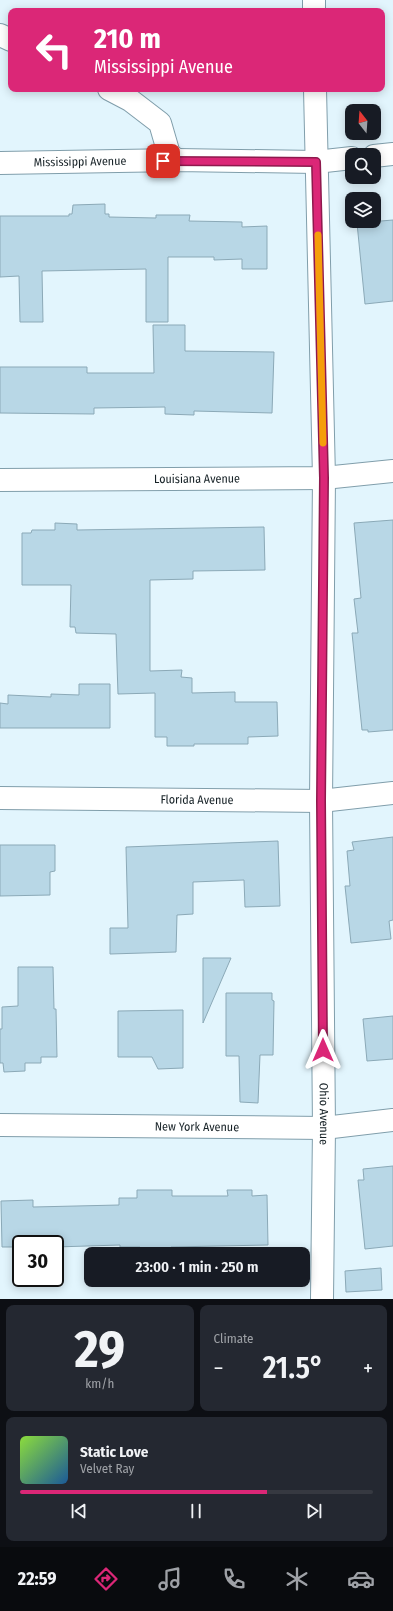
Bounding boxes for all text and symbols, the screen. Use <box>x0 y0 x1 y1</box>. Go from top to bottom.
text: 210 m <box>94 22 161 55</box>
icon: left <box>28 24 80 76</box>
text: Mississippi Avenue <box>94 56 233 78</box>
north arrow <box>345 104 381 140</box>
map controls <box>345 104 381 228</box>
pin <box>146 144 180 178</box>
button: search <box>345 148 381 184</box>
icon: arrive <box>152 150 174 172</box>
street label: Mississippi Avenue <box>34 154 126 169</box>
button: layers <box>345 192 381 228</box>
street label: Louisiana Avenue <box>154 472 240 486</box>
street label: Florida Avenue <box>160 793 234 807</box>
position arrow <box>302 1029 344 1071</box>
street label: Ohio Avenue <box>317 1083 331 1145</box>
street label: New York Avenue <box>155 1119 239 1134</box>
speed limit sign: 30 <box>12 1235 64 1287</box>
text: 23:00 · 1 min · 250 m <box>136 1258 258 1276</box>
text: 29 <box>74 1318 125 1381</box>
text: Climate <box>214 1331 254 1346</box>
text: 21.5° <box>263 1350 324 1386</box>
text: − <box>214 1355 223 1382</box>
text: + <box>363 1355 373 1382</box>
text: km/h <box>85 1376 114 1391</box>
text: Static Love <box>80 1443 148 1461</box>
text: Velvet Ray <box>80 1461 134 1476</box>
icon: previous <box>68 1500 90 1522</box>
icon: pause <box>185 1500 207 1522</box>
icon: next <box>303 1500 325 1522</box>
icon: directions <box>92 1565 120 1593</box>
icon: music <box>156 1565 184 1593</box>
icon: phone <box>220 1565 248 1593</box>
icon: climate <box>283 1565 311 1593</box>
icon: car <box>347 1565 375 1593</box>
text: 22:59 <box>18 1568 57 1590</box>

